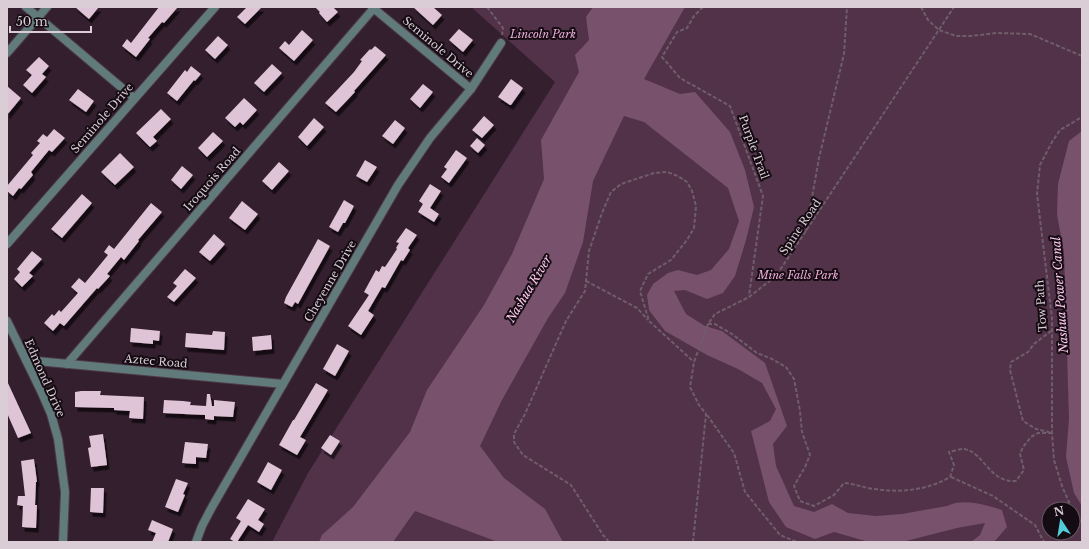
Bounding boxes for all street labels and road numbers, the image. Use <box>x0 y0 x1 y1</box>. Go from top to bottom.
street label: Seminole Drive <box>400 13 476 81</box>
street label: Seminole Drive <box>68 80 136 156</box>
street label: Purple Trail <box>736 113 772 181</box>
street label: Iroquois Road <box>181 144 244 214</box>
street label: Spine Road <box>776 196 824 258</box>
street label: Cheyenne Drive <box>301 238 359 324</box>
street label: Tow Path <box>1032 279 1050 332</box>
street label: Edmond Drive <box>22 337 68 419</box>
street label: Aztec Road <box>123 351 189 371</box>

